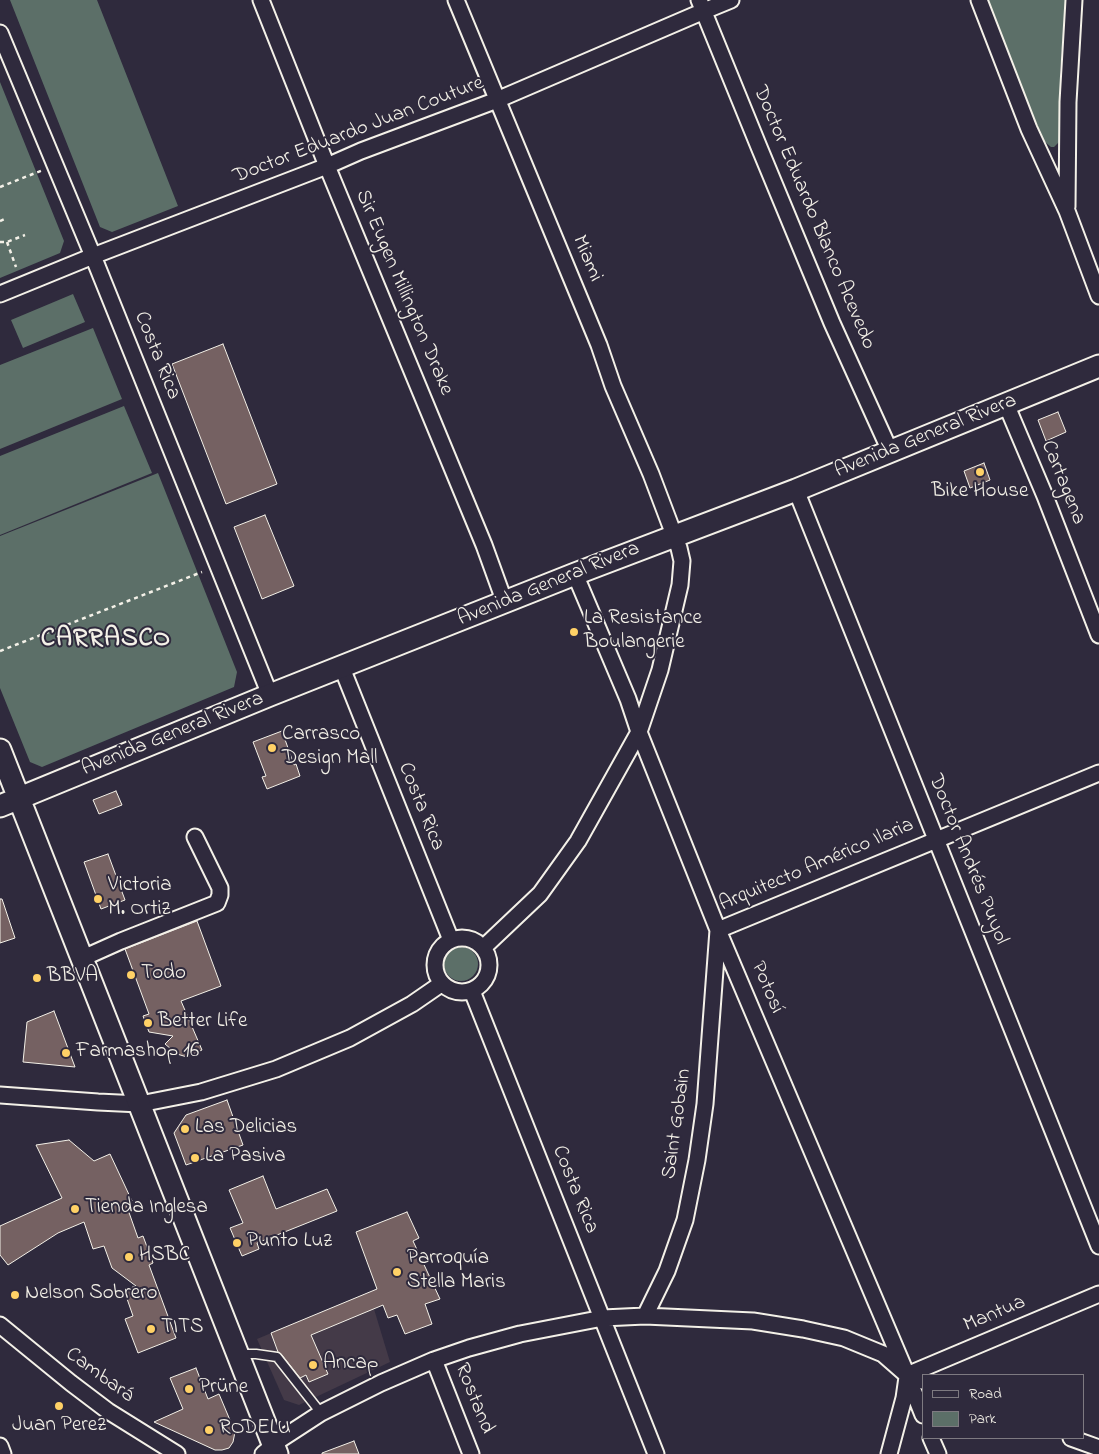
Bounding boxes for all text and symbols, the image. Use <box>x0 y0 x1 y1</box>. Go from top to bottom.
street label: Doctor Eduardo Juan Couture <box>230 72 488 190</box>
street label: Doctor Eduardo Blanco Acevedo <box>746 82 880 354</box>
street label: Sir Eugen Millington Drake <box>348 186 458 400</box>
street label: Miami <box>565 232 607 286</box>
street label: Costa Rica <box>127 308 185 404</box>
street label: Avenida General Rivera <box>831 389 1021 485</box>
street label: Cartagena <box>1034 437 1090 529</box>
marker: Bike House <box>974 466 986 478</box>
place label: Bike House <box>932 480 1028 506</box>
street label: Avenida General Rivera <box>454 537 644 633</box>
place label: La Resistance Boulangerie <box>584 607 702 657</box>
district label: CARRASCO <box>40 625 172 657</box>
marker: La Resistance Boulangerie <box>568 626 580 638</box>
street label: Avenida General Rivera <box>78 687 268 783</box>
place label: Carrasco Design Mall <box>282 723 377 773</box>
marker: Carrasco Design Mall <box>266 742 278 754</box>
street label: Costa Rica <box>391 759 449 855</box>
street label: Doctor Andrés Puyol <box>921 771 1013 949</box>
street label: Arquitecto Américo Ilaria <box>716 814 918 918</box>
place label: Victoria M. Ortiz <box>108 874 172 924</box>
marker: Victoria M. Ortiz <box>92 893 104 905</box>
street label: Potosí <box>744 958 788 1018</box>
place label: Todo <box>141 962 186 988</box>
place label: BBVA <box>47 965 98 991</box>
marker: Todo <box>125 969 137 981</box>
marker: BBVA <box>31 972 43 984</box>
place label: Better Life <box>158 1010 248 1036</box>
marker: Better Life <box>142 1017 154 1029</box>
place label: Farmashop 16 <box>76 1040 199 1066</box>
marker: Farmashop 16 <box>60 1047 72 1059</box>
street label: Saint Gobain <box>658 1067 698 1181</box>
place label: Las Delicias <box>195 1116 297 1142</box>
marker: Las Delicias <box>179 1123 191 1135</box>
street label: Costa Rica <box>545 1142 603 1238</box>
place label: La Pasiva <box>205 1145 286 1171</box>
marker: La Pasiva <box>189 1152 201 1164</box>
place label: Tienda Inglesa <box>85 1196 208 1222</box>
marker: Tienda Inglesa <box>69 1203 81 1215</box>
place label: Punto Luz <box>247 1230 332 1256</box>
marker: Punto Luz <box>231 1237 243 1249</box>
place label: HSBC <box>139 1244 190 1270</box>
place label: Parroquía Stella Maris <box>407 1247 506 1297</box>
marker: HSBC <box>123 1251 135 1263</box>
marker: Parroquía Stella Maris <box>391 1266 403 1278</box>
place label: Nelson Sobrero <box>25 1282 158 1308</box>
marker: Nelson Sobrero <box>9 1289 21 1301</box>
street label: Mantua <box>960 1291 1030 1339</box>
place label: TITS <box>161 1316 203 1342</box>
marker: TITS <box>145 1323 157 1335</box>
street label: Cambará <box>60 1343 138 1409</box>
place label: Ancap <box>323 1352 378 1378</box>
marker: Ancap <box>307 1359 319 1371</box>
street label: Rostand <box>447 1360 499 1438</box>
legend <box>922 1374 1084 1439</box>
place label: Prüne <box>199 1376 248 1402</box>
marker: Prüne <box>183 1383 195 1395</box>
text: Road <box>969 1383 1002 1405</box>
marker: Juan Perez <box>53 1400 65 1412</box>
text: Park <box>969 1408 996 1430</box>
place label: Juan Perez <box>12 1414 106 1440</box>
place label: RODELU <box>219 1417 291 1443</box>
marker: RODELU <box>203 1424 215 1436</box>

